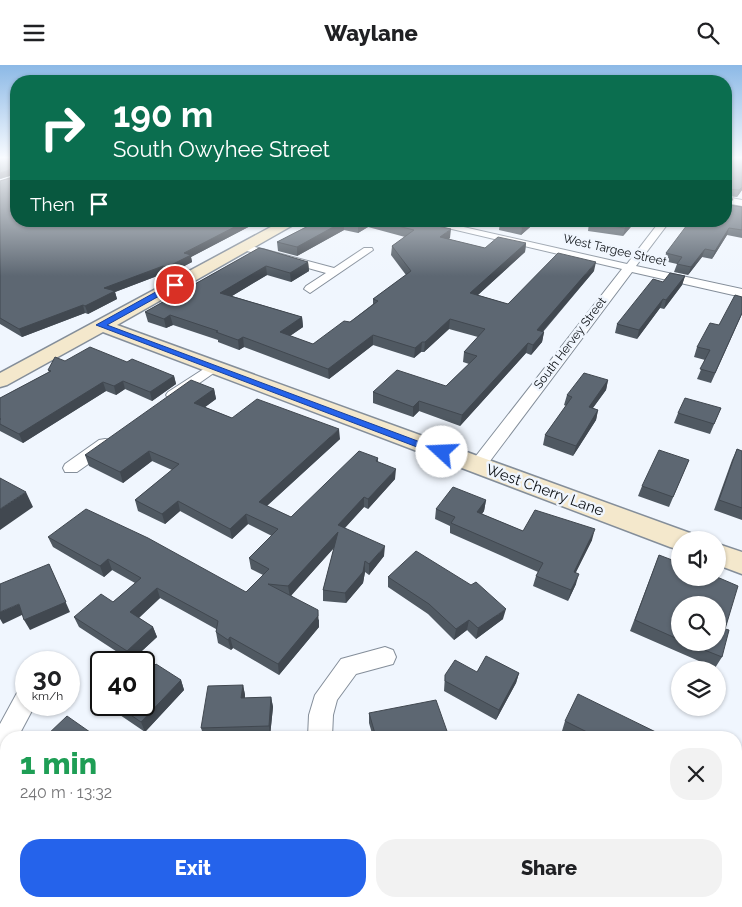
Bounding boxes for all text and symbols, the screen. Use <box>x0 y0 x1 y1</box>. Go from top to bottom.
icon: menu <box>20 19 48 47</box>
icon: search <box>694 19 722 47</box>
text: Waylane <box>324 20 418 46</box>
text: 190 m <box>113 94 213 135</box>
icon: right <box>30 95 95 160</box>
text: South Owyhee Street <box>113 136 330 162</box>
icon: arrive <box>85 190 113 218</box>
text: Then <box>30 193 75 215</box>
street label: West Targee Street <box>562 231 668 269</box>
pin <box>154 264 196 306</box>
icon: arrive <box>161 271 189 299</box>
street label: South Hervey Street <box>531 294 609 392</box>
position arrow <box>415 425 467 477</box>
street label: West Cherry Lane <box>484 460 607 520</box>
map controls <box>671 531 726 716</box>
button: sound <box>671 531 726 586</box>
button: search <box>671 596 726 651</box>
speed limit sign: 40 <box>90 651 155 716</box>
button: layers <box>671 661 726 716</box>
text: 30 <box>33 662 62 692</box>
text: km/h <box>32 689 63 703</box>
text: 1 min <box>20 746 97 781</box>
button: close <box>670 748 722 800</box>
text: 240 m · 13:32 <box>20 783 112 802</box>
button: Exit <box>20 839 366 897</box>
button: Share <box>376 839 722 897</box>

